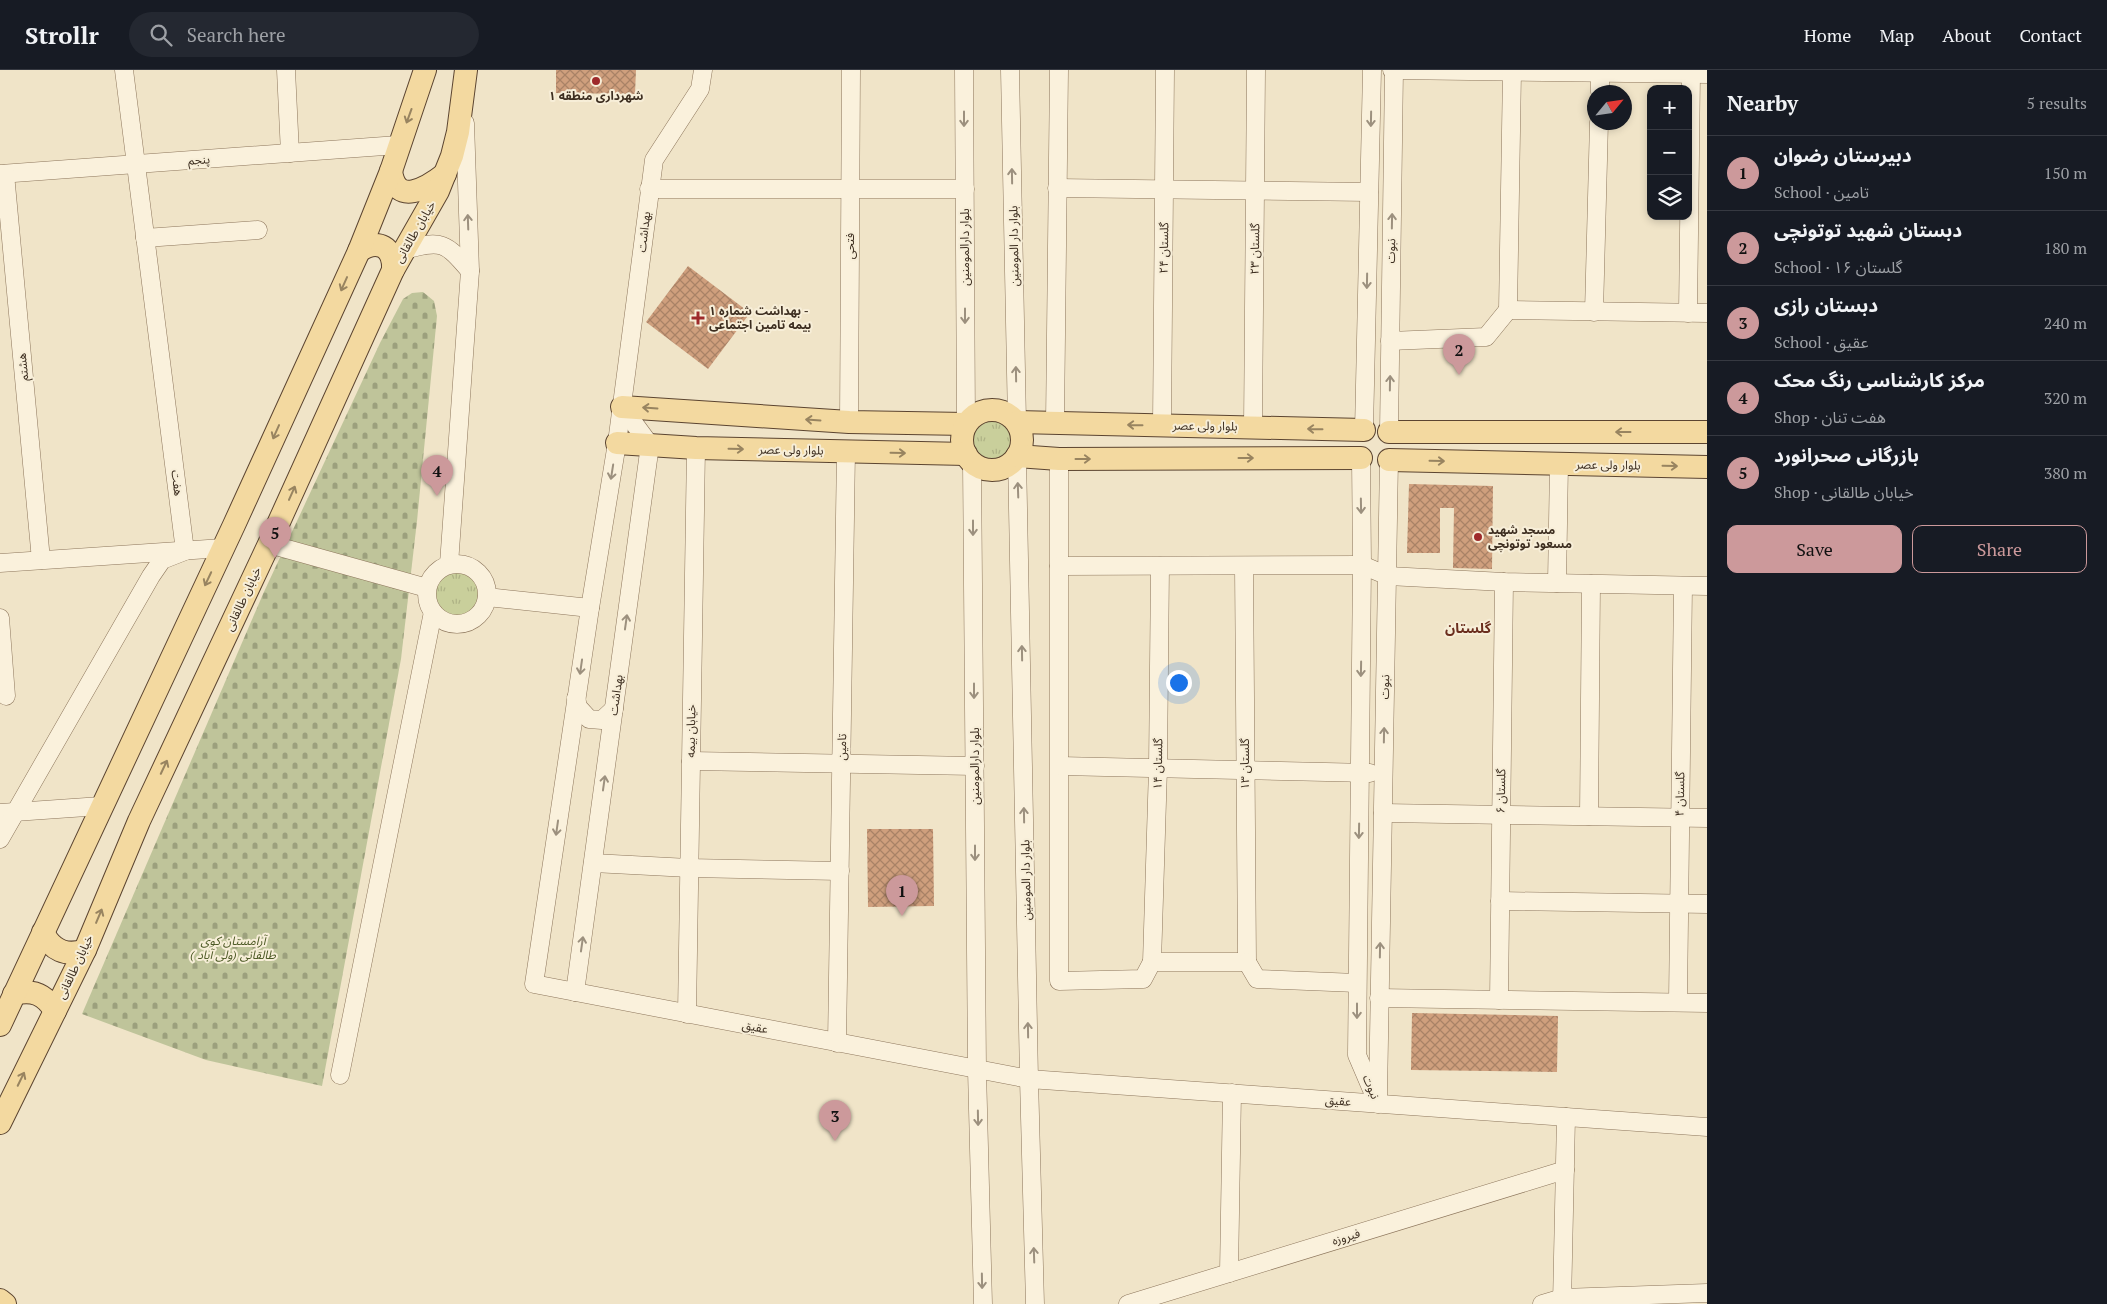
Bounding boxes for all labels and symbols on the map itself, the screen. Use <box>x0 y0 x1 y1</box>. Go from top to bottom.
marker: شهرداری منطقه ۱ <box>590 75 602 87</box>
north arrow <box>1587 85 1632 130</box>
place label: شهرداری منطقه ۱ <box>549 88 643 103</box>
one-way arrow <box>404 108 413 123</box>
one-way arrow <box>959 110 969 126</box>
one-way arrow <box>1366 110 1375 126</box>
street label: پنجم <box>187 151 211 170</box>
one-way arrow <box>1008 169 1017 185</box>
street label: خیابان طالقانی <box>391 198 438 265</box>
street label: بلوار دار المومنین <box>1005 205 1022 287</box>
street label: بلوار دارالمومنین <box>957 208 972 286</box>
street label: بهداشت <box>634 211 653 253</box>
one-way arrow <box>1387 213 1397 230</box>
one-way arrow <box>464 215 473 231</box>
street label: گلستان ۲۴ <box>1156 221 1171 274</box>
street label: گلستان ۲۳ <box>1247 222 1262 275</box>
street label: فتحی <box>842 233 857 259</box>
street label: نبوت <box>1383 238 1398 264</box>
one-way arrow <box>1362 272 1372 289</box>
one-way arrow <box>338 276 348 291</box>
place label: بهداشت شماره ۱ - بیمه تامین اجتماعی <box>709 303 812 332</box>
one-way arrow <box>961 308 970 324</box>
marker: بهداشت شماره ۱ - بیمه تامین اجتماعی <box>691 311 705 325</box>
pin: 2 <box>1443 334 1475 375</box>
street label: هشتم <box>14 352 33 382</box>
one-way arrow <box>1011 366 1021 382</box>
one-way arrow <box>1385 376 1394 392</box>
one-way arrow <box>643 404 659 413</box>
one-way arrow <box>805 415 821 424</box>
street label: بلوار ولی عصر <box>1171 417 1238 434</box>
one-way arrow <box>1128 420 1144 429</box>
one-way arrow <box>271 424 281 439</box>
one-way arrow <box>1308 424 1324 434</box>
one-way arrow <box>1616 427 1632 437</box>
street label: بلوار ولی عصر <box>757 441 824 458</box>
one-way arrow <box>727 444 743 454</box>
one-way arrow <box>890 448 906 457</box>
one-way arrow <box>1238 453 1254 463</box>
one-way arrow <box>1075 454 1091 464</box>
pin: 4 <box>421 455 453 496</box>
one-way arrow <box>1429 456 1445 466</box>
street label: بلوار ولی عصر <box>1574 456 1641 473</box>
one-way arrow <box>1662 461 1678 471</box>
one-way arrow <box>607 464 617 480</box>
street label: هفت <box>168 469 187 497</box>
one-way arrow <box>1013 483 1023 499</box>
one-way arrow <box>288 486 297 501</box>
one-way arrow <box>1356 498 1366 514</box>
pin: 5 <box>259 517 291 558</box>
one-way arrow <box>968 520 978 536</box>
place label: مسجد شهید مسعود توتونچی <box>1488 522 1572 553</box>
marker: مسجد شهید مسعود توتونچی <box>1472 531 1484 543</box>
street label: خیابان طالقانی <box>221 564 264 633</box>
one-way arrow <box>203 571 212 586</box>
one-way arrow <box>621 614 631 630</box>
district label: گلستان <box>1445 618 1492 637</box>
one-way arrow <box>1017 645 1027 662</box>
one-way arrow <box>576 659 586 675</box>
one-way arrow <box>1356 660 1366 677</box>
your location <box>1166 670 1192 696</box>
street label: بهداشت <box>605 674 626 716</box>
street label: نبوت <box>1377 674 1392 700</box>
one-way arrow <box>969 682 979 699</box>
street label: خیابان بیمه <box>683 704 699 758</box>
street label: بلوار دارالمومنین <box>967 727 982 805</box>
one-way arrow <box>1379 727 1389 744</box>
street label: تامین <box>834 733 849 760</box>
street label: گلستان ۱۴ <box>1150 737 1165 790</box>
street label: گلستان ۱۳ <box>1237 737 1252 790</box>
one-way arrow <box>159 760 169 775</box>
street label: گلستان ۶ <box>1493 767 1508 813</box>
street label: گلستان ۴ <box>1672 770 1687 816</box>
one-way arrow <box>599 775 609 791</box>
one-way arrow <box>1020 808 1029 824</box>
one-way arrow <box>552 819 562 835</box>
one-way arrow <box>1354 823 1364 839</box>
street label: بلوار دار المومنین <box>1017 839 1034 921</box>
one-way arrow <box>970 845 980 861</box>
pin: 1 <box>886 875 918 916</box>
one-way arrow <box>94 909 104 924</box>
street label: خیابان طالقانی <box>53 932 96 1001</box>
park label: آرامستان کوی طالقانی (ولی آباد ) <box>190 933 277 962</box>
one-way arrow <box>577 936 587 952</box>
one-way arrow <box>1375 942 1385 958</box>
one-way arrow <box>1352 1003 1362 1019</box>
street label: عقیق <box>741 1017 769 1037</box>
one-way arrow <box>1023 1023 1033 1039</box>
one-way arrow <box>17 1072 27 1087</box>
street label: نبوت <box>1360 1072 1383 1101</box>
street label: عقیق <box>1324 1092 1352 1110</box>
pin: 3 <box>819 1100 851 1141</box>
one-way arrow <box>973 1110 983 1126</box>
street label: فیروزه <box>1330 1225 1362 1248</box>
one-way arrow <box>1029 1248 1039 1264</box>
one-way arrow <box>977 1272 987 1289</box>

